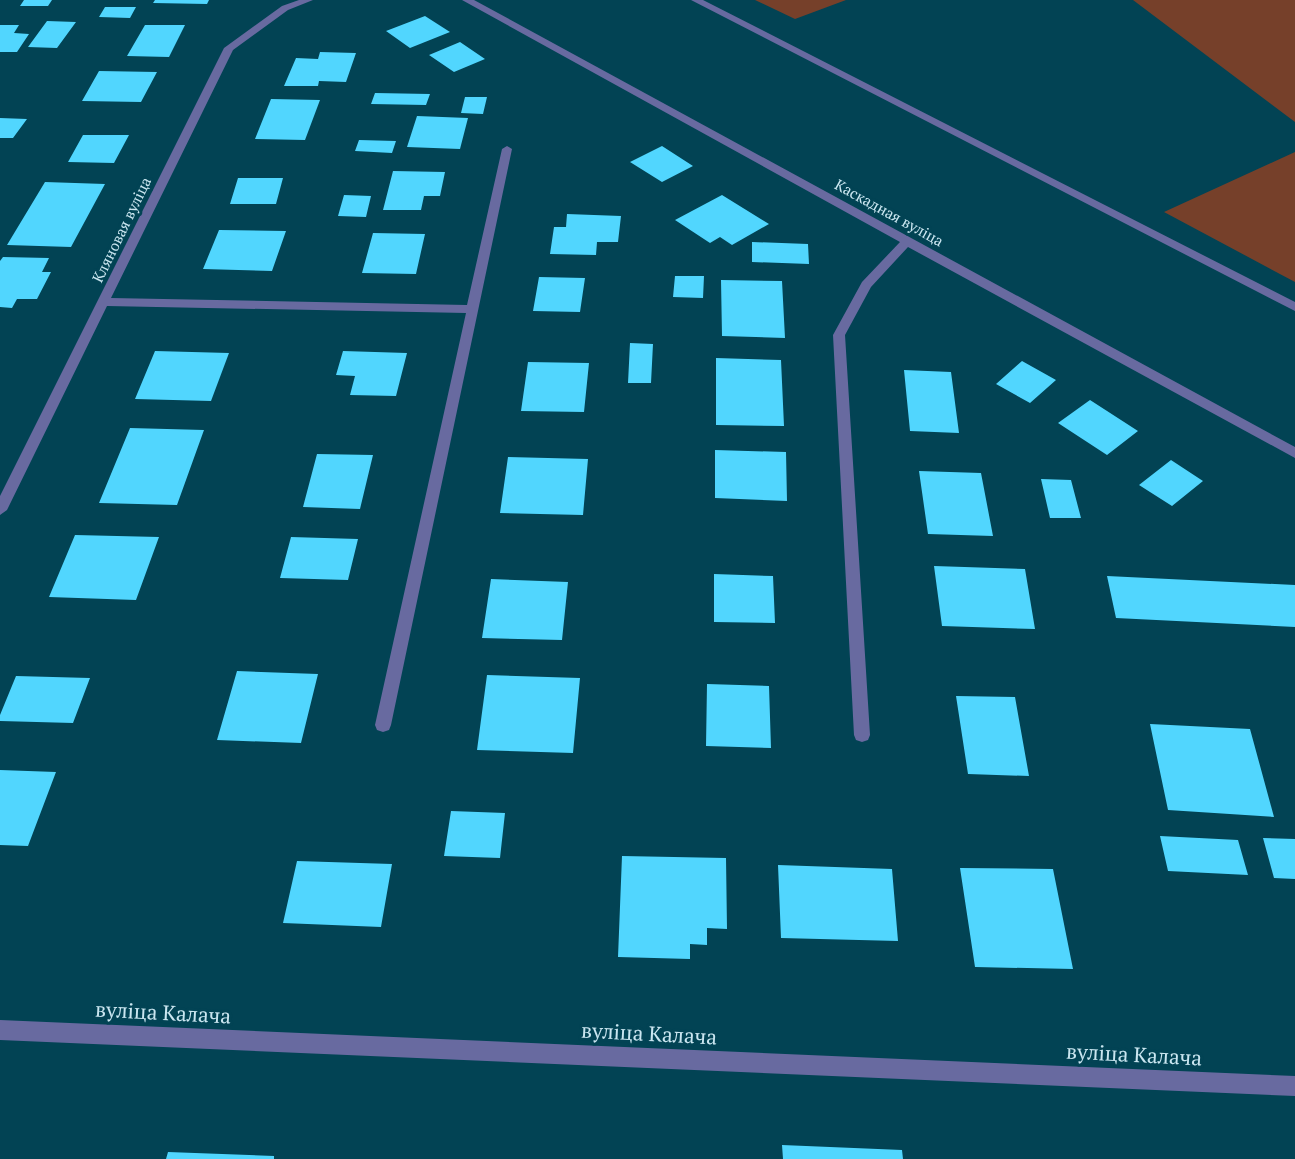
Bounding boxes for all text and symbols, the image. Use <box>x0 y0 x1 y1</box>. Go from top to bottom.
street label: Кляновая вуліца <box>87 173 155 286</box>
street label: Каскадная вуліца <box>832 174 948 251</box>
street label: вуліца Калача <box>94 994 232 1030</box>
street label: вуліца Калача <box>580 1015 718 1051</box>
street label: вуліца Калача <box>1065 1036 1203 1072</box>

